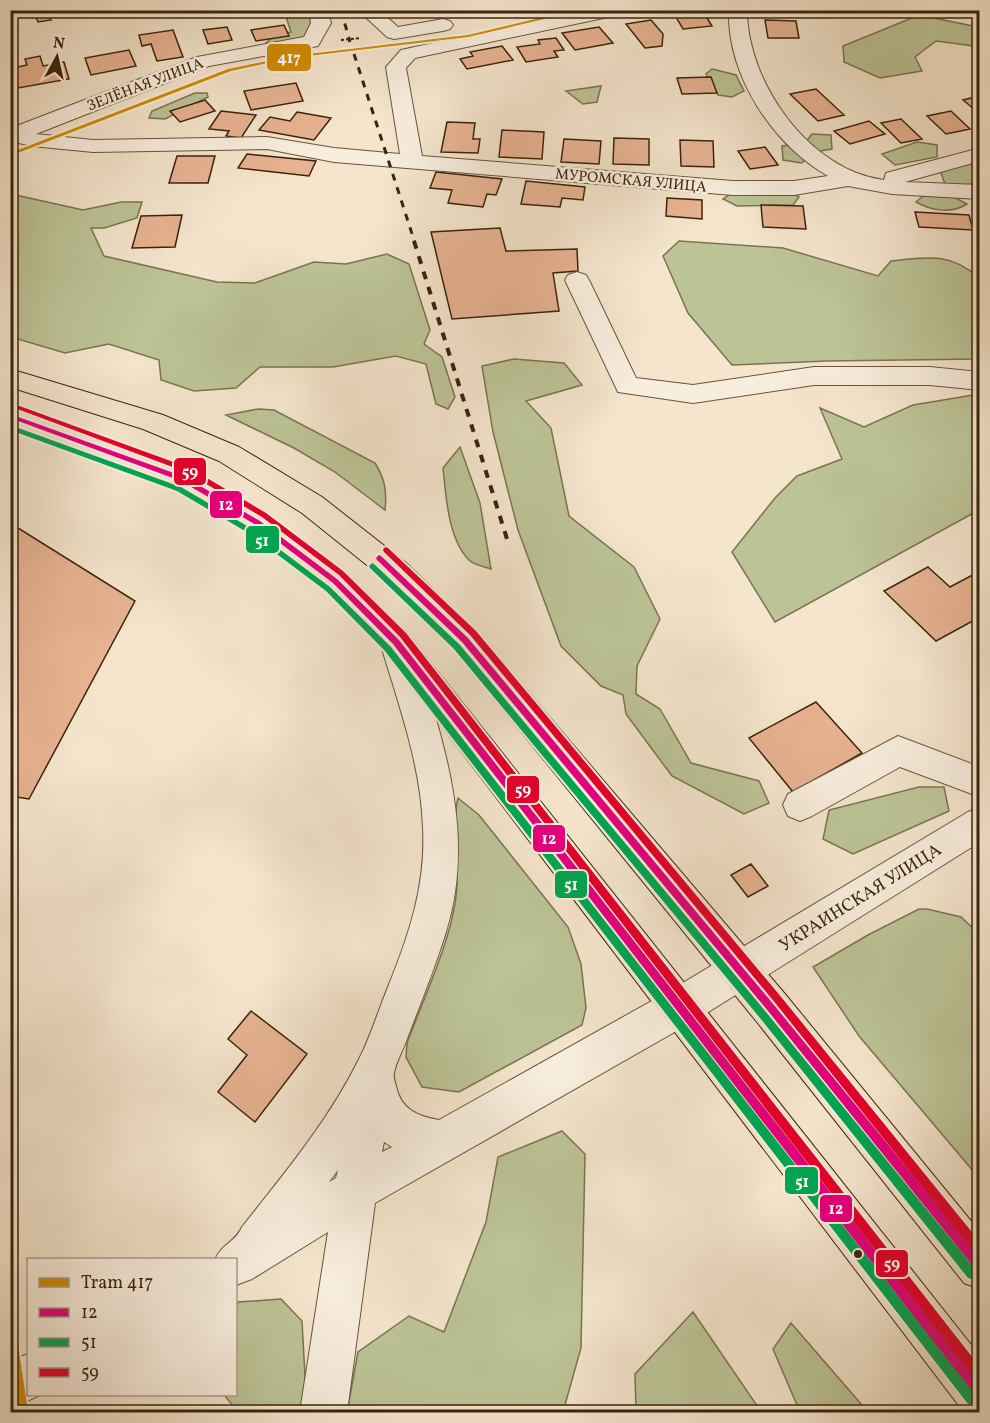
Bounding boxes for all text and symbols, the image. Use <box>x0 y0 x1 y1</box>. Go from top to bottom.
north arrow <box>27 27 87 87</box>
text: N <box>52 32 66 56</box>
line badge: 417 <box>266 43 312 72</box>
text: 417 <box>277 48 301 70</box>
street label: ЗЕЛЁНАЯ УЛИЦА <box>84 53 207 117</box>
street label: МУРОМСКАЯ УЛИЦА <box>554 164 708 199</box>
line badge: 59 <box>173 457 207 486</box>
text: 59 <box>182 462 198 484</box>
line badge: 12 <box>209 490 243 519</box>
text: 12 <box>219 495 233 517</box>
line badge: 51 <box>245 525 280 554</box>
text: 51 <box>255 531 269 553</box>
line badge: 59 <box>506 775 540 804</box>
text: 59 <box>515 780 531 802</box>
line badge: 12 <box>532 824 566 853</box>
text: 12 <box>542 829 556 851</box>
street label: УКРАИНСКАЯ УЛИЦА <box>775 838 947 959</box>
line badge: 51 <box>554 870 588 899</box>
text: 51 <box>564 875 578 897</box>
line badge: 51 <box>784 1166 819 1195</box>
text: 51 <box>795 1172 809 1194</box>
line badge: 12 <box>819 1194 853 1223</box>
text: 12 <box>829 1199 843 1221</box>
unlabelled marker <box>852 1248 864 1260</box>
line badge: 59 <box>875 1249 909 1278</box>
text: 59 <box>884 1254 900 1276</box>
legend <box>27 1258 237 1396</box>
text: Tram 417 <box>81 1271 153 1296</box>
text: 12 <box>81 1301 98 1326</box>
text: 51 <box>81 1331 97 1356</box>
text: 59 <box>81 1361 99 1386</box>

